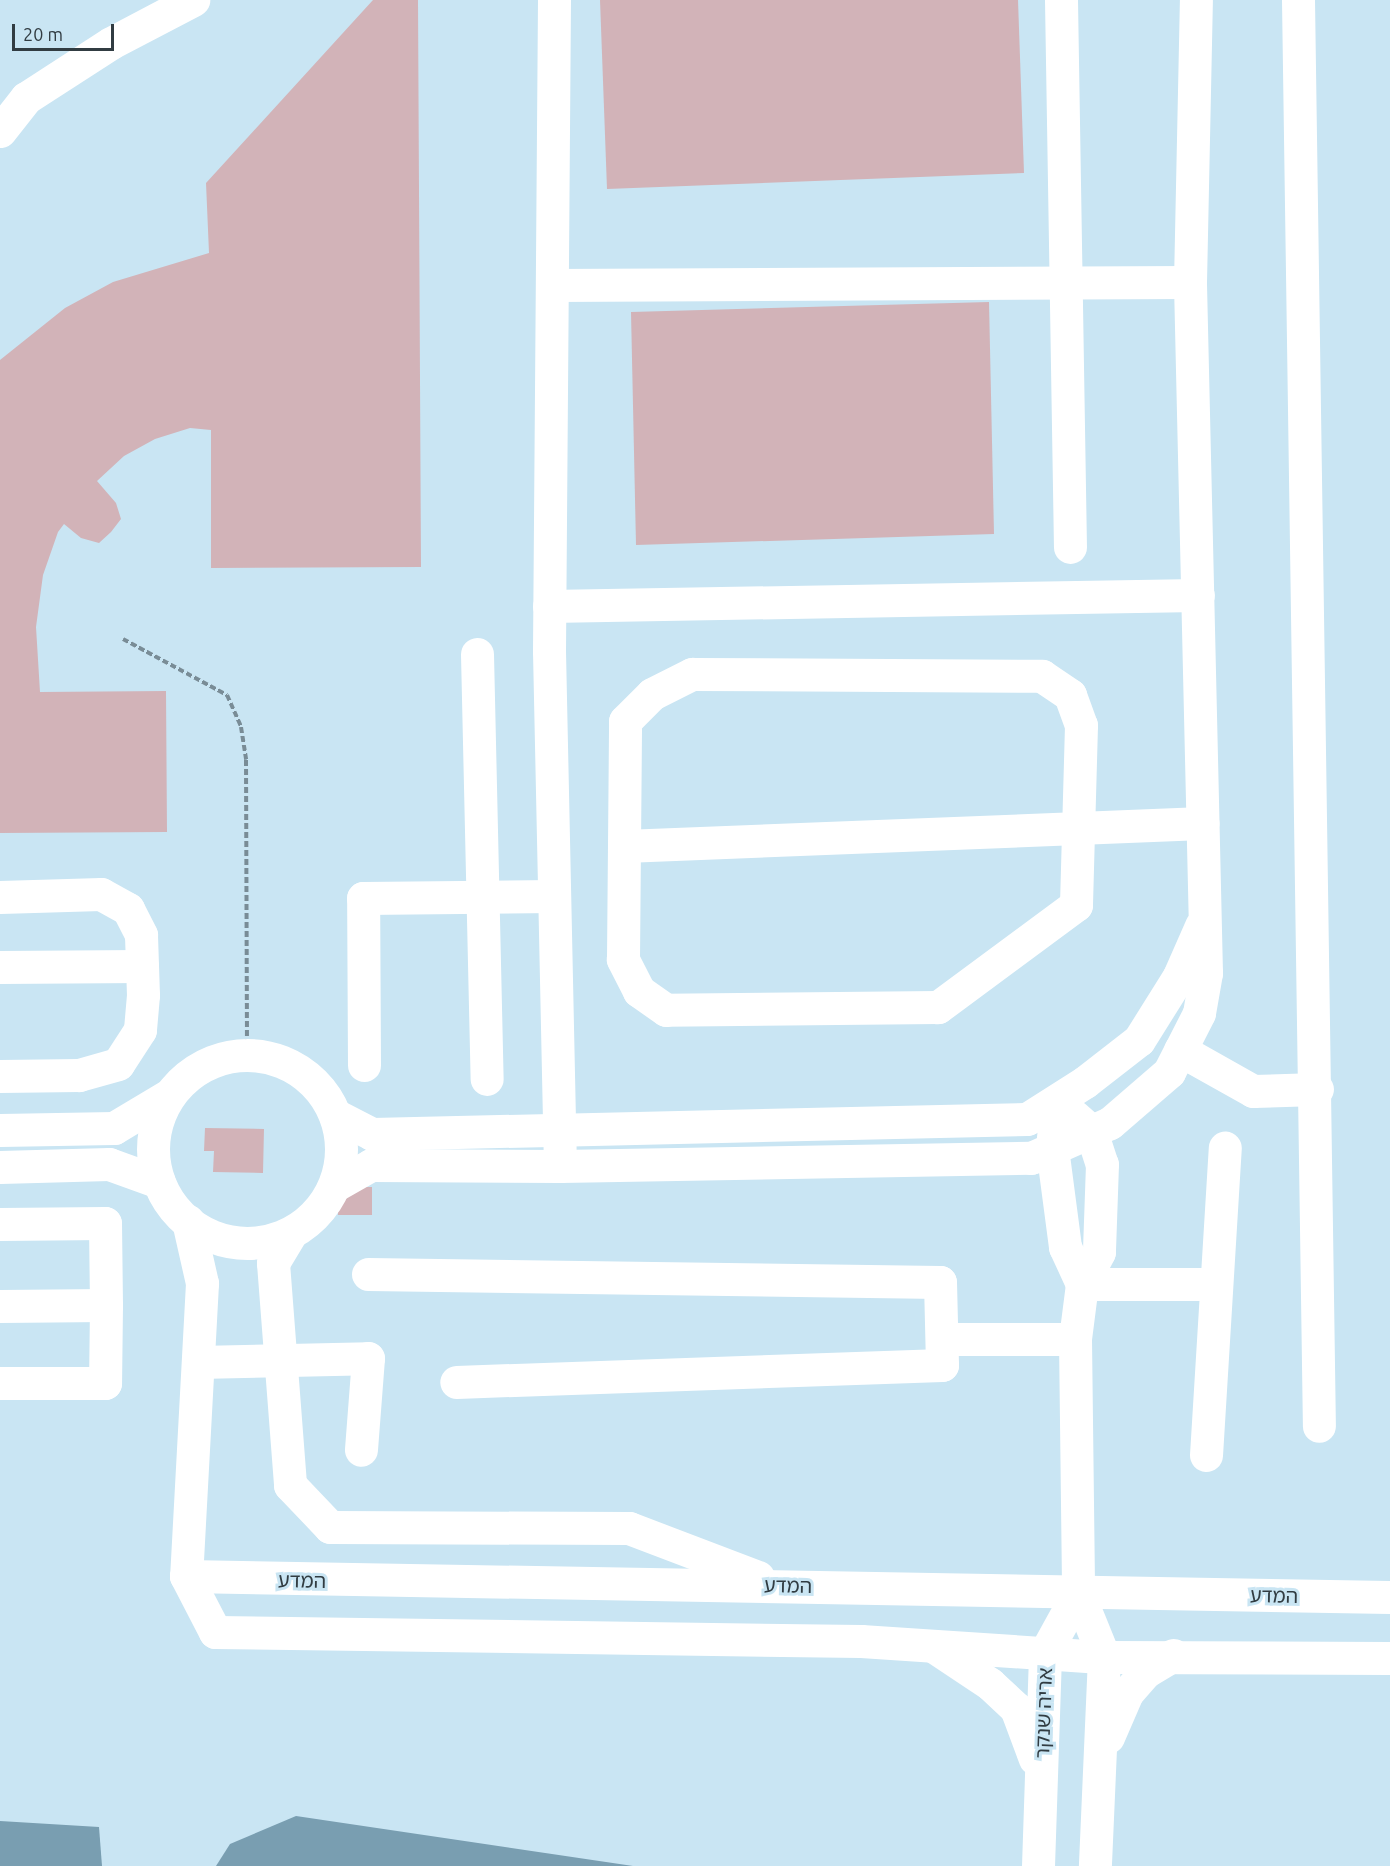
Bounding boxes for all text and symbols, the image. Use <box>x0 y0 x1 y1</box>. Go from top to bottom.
scale bar <box>15 12 117 50</box>
text: 20 m <box>23 24 63 44</box>
street label: המדע <box>278 1568 326 1592</box>
street label: המדע <box>764 1573 812 1597</box>
street label: המדע <box>1250 1583 1298 1607</box>
street label: אריה שנקר <box>1029 1667 1057 1759</box>

